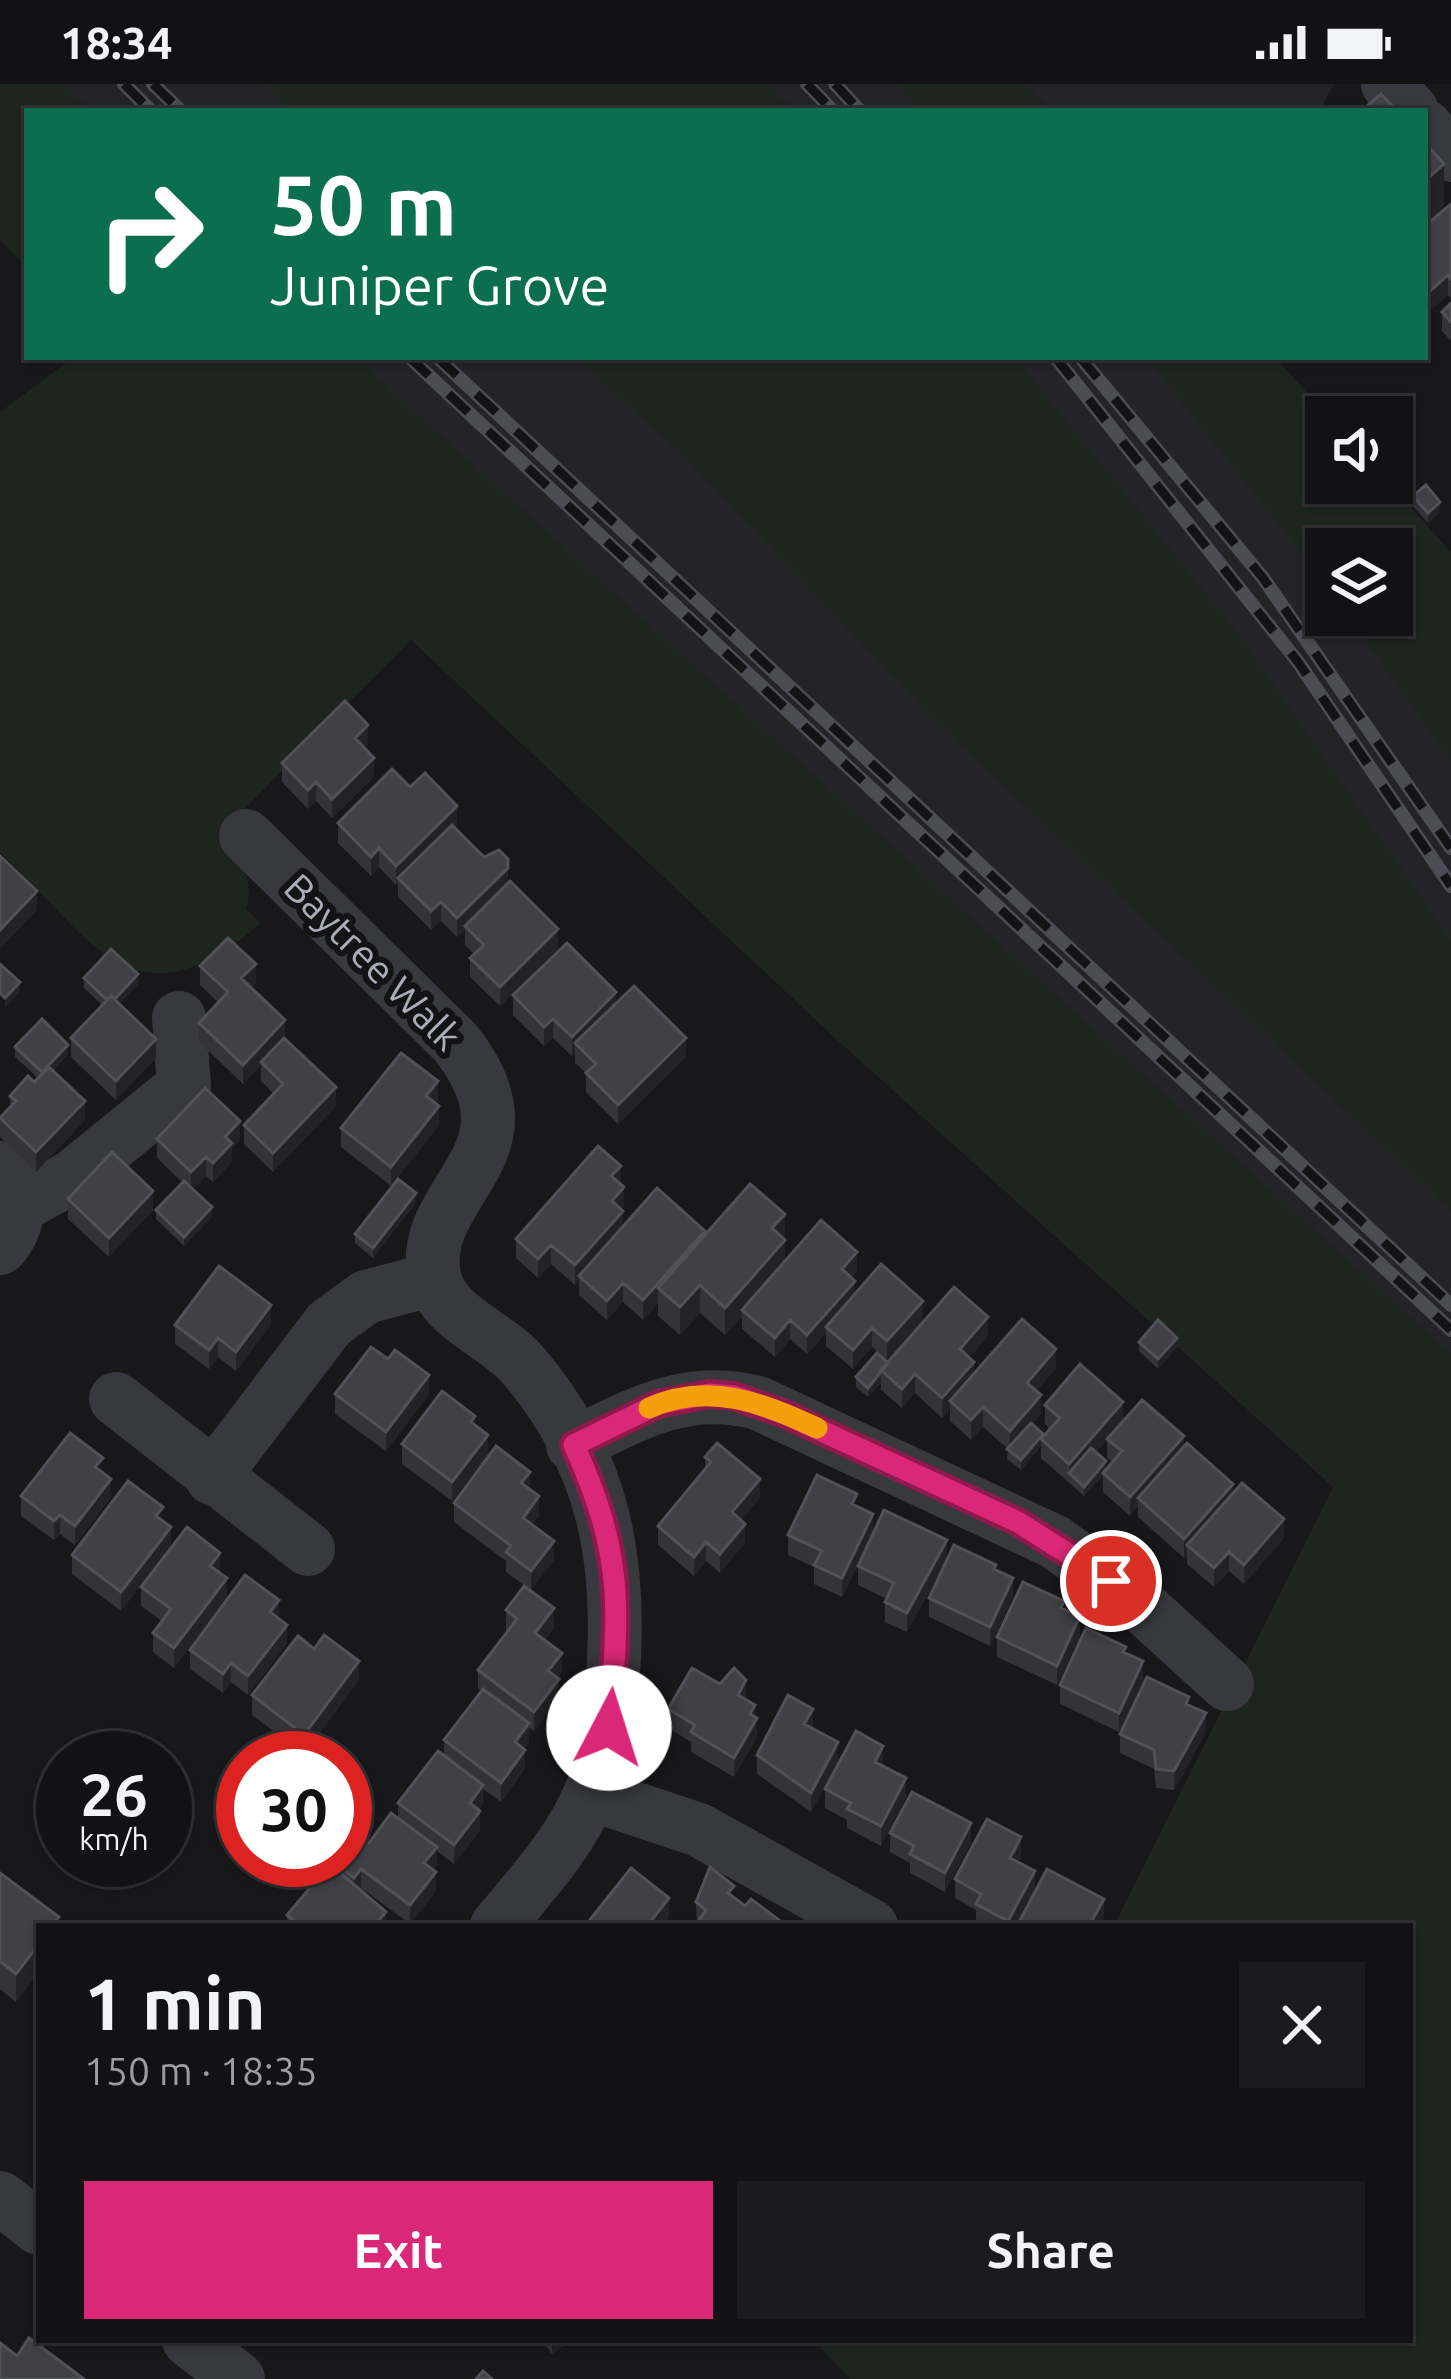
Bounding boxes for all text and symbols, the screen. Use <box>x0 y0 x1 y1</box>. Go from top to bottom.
text: 18:34 <box>60 17 173 68</box>
icon: right <box>72 156 228 312</box>
text: 50 m <box>270 157 457 251</box>
text: Juniper Grove <box>270 255 609 315</box>
map controls <box>1305 396 1413 636</box>
button: sound <box>1305 396 1413 504</box>
button: layers <box>1305 528 1413 636</box>
street label: Baytree Walk <box>277 865 470 1058</box>
pin <box>1060 1530 1162 1632</box>
icon: arrive <box>1078 1548 1144 1614</box>
position arrow <box>546 1665 672 1791</box>
speed limit sign: 30 <box>216 1731 372 1887</box>
text: 26 <box>80 1760 148 1827</box>
text: km/h <box>79 1822 149 1856</box>
button: close <box>1239 1962 1365 2088</box>
text: 1 min <box>84 1963 266 2044</box>
text: 150 m · 18:35 <box>84 2049 318 2092</box>
button: Exit <box>84 2181 713 2319</box>
button: Share <box>737 2181 1365 2319</box>

